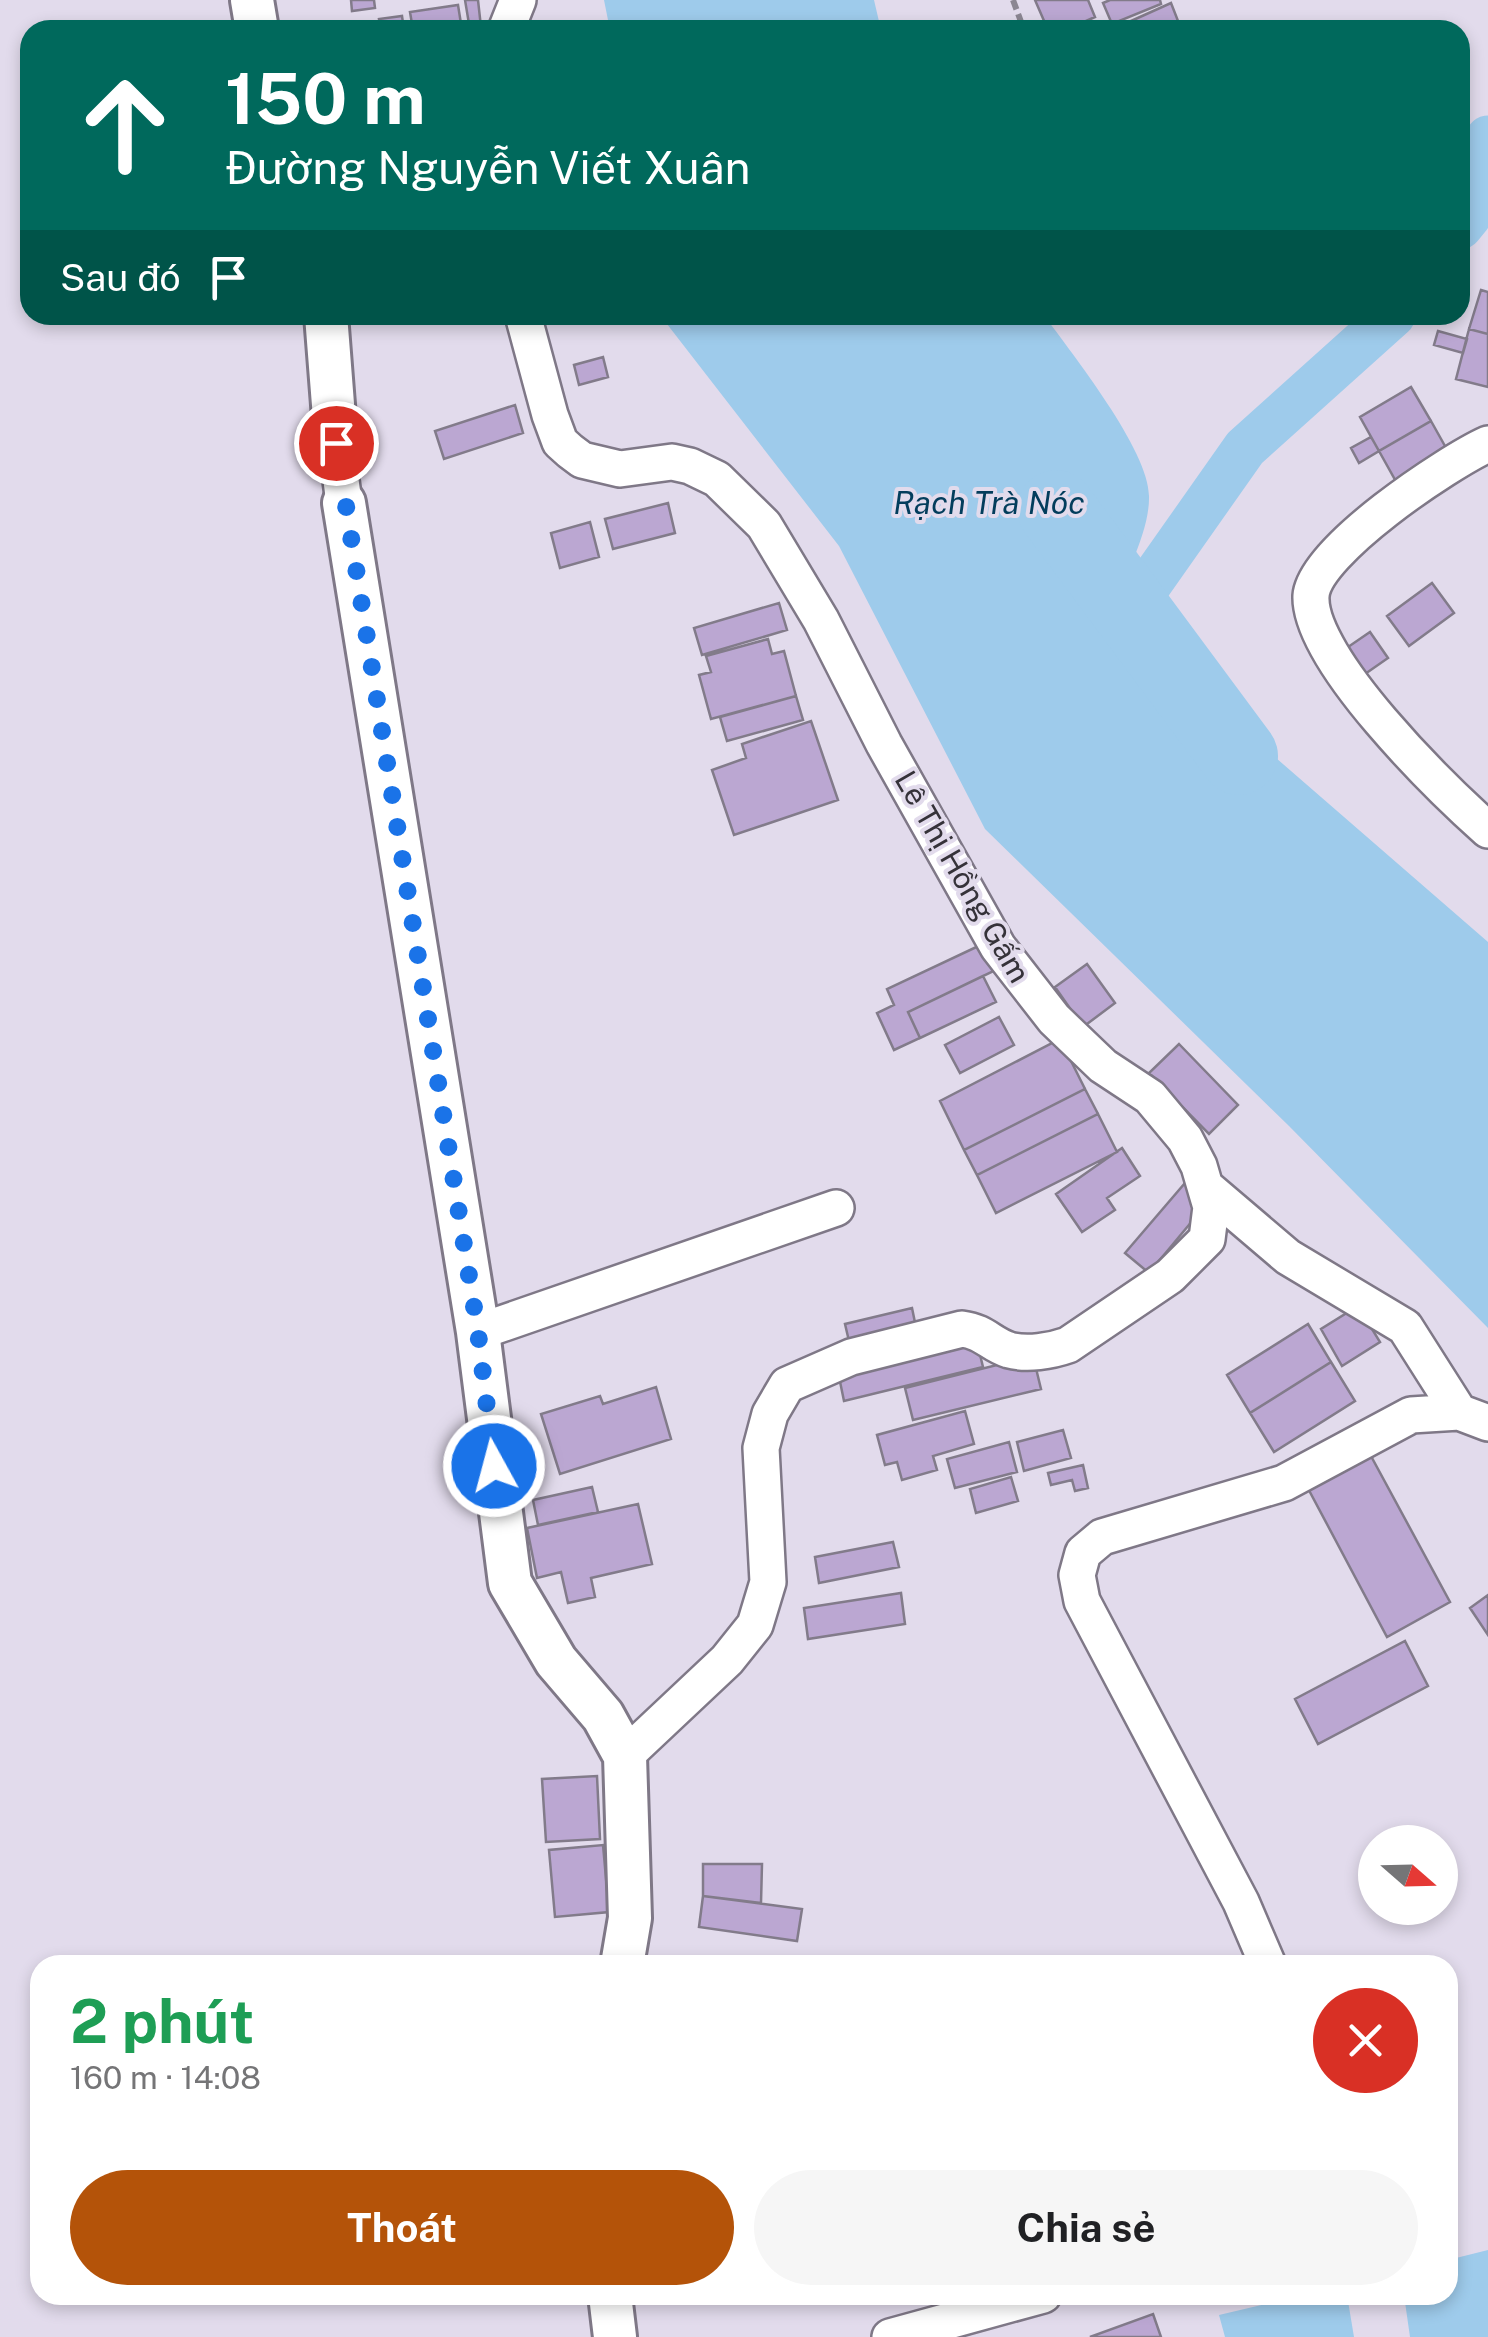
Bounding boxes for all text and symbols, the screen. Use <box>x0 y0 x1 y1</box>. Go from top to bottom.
text: 150 m <box>225 57 426 140</box>
icon: ahead <box>60 60 190 190</box>
text: Đường Nguyễn Viết Xuân <box>225 141 751 194</box>
icon: arrive <box>201 250 256 305</box>
text: Sau đó <box>60 255 181 300</box>
pin <box>294 401 379 486</box>
icon: arrive <box>309 416 364 471</box>
water label: Rạch Trà Nóc <box>893 484 1085 521</box>
street label: Lê Thị Hồng Gấm <box>888 764 1038 989</box>
position arrow <box>442 1414 546 1518</box>
north arrow <box>1358 1825 1458 1925</box>
map controls <box>1358 1825 1458 1925</box>
text: 2 phút <box>70 1986 254 2057</box>
button: close <box>1313 1988 1418 2093</box>
text: 160 m · 14:08 <box>70 2059 261 2096</box>
button: Thoát <box>70 2170 734 2285</box>
button: Chia sẻ <box>754 2170 1418 2285</box>

